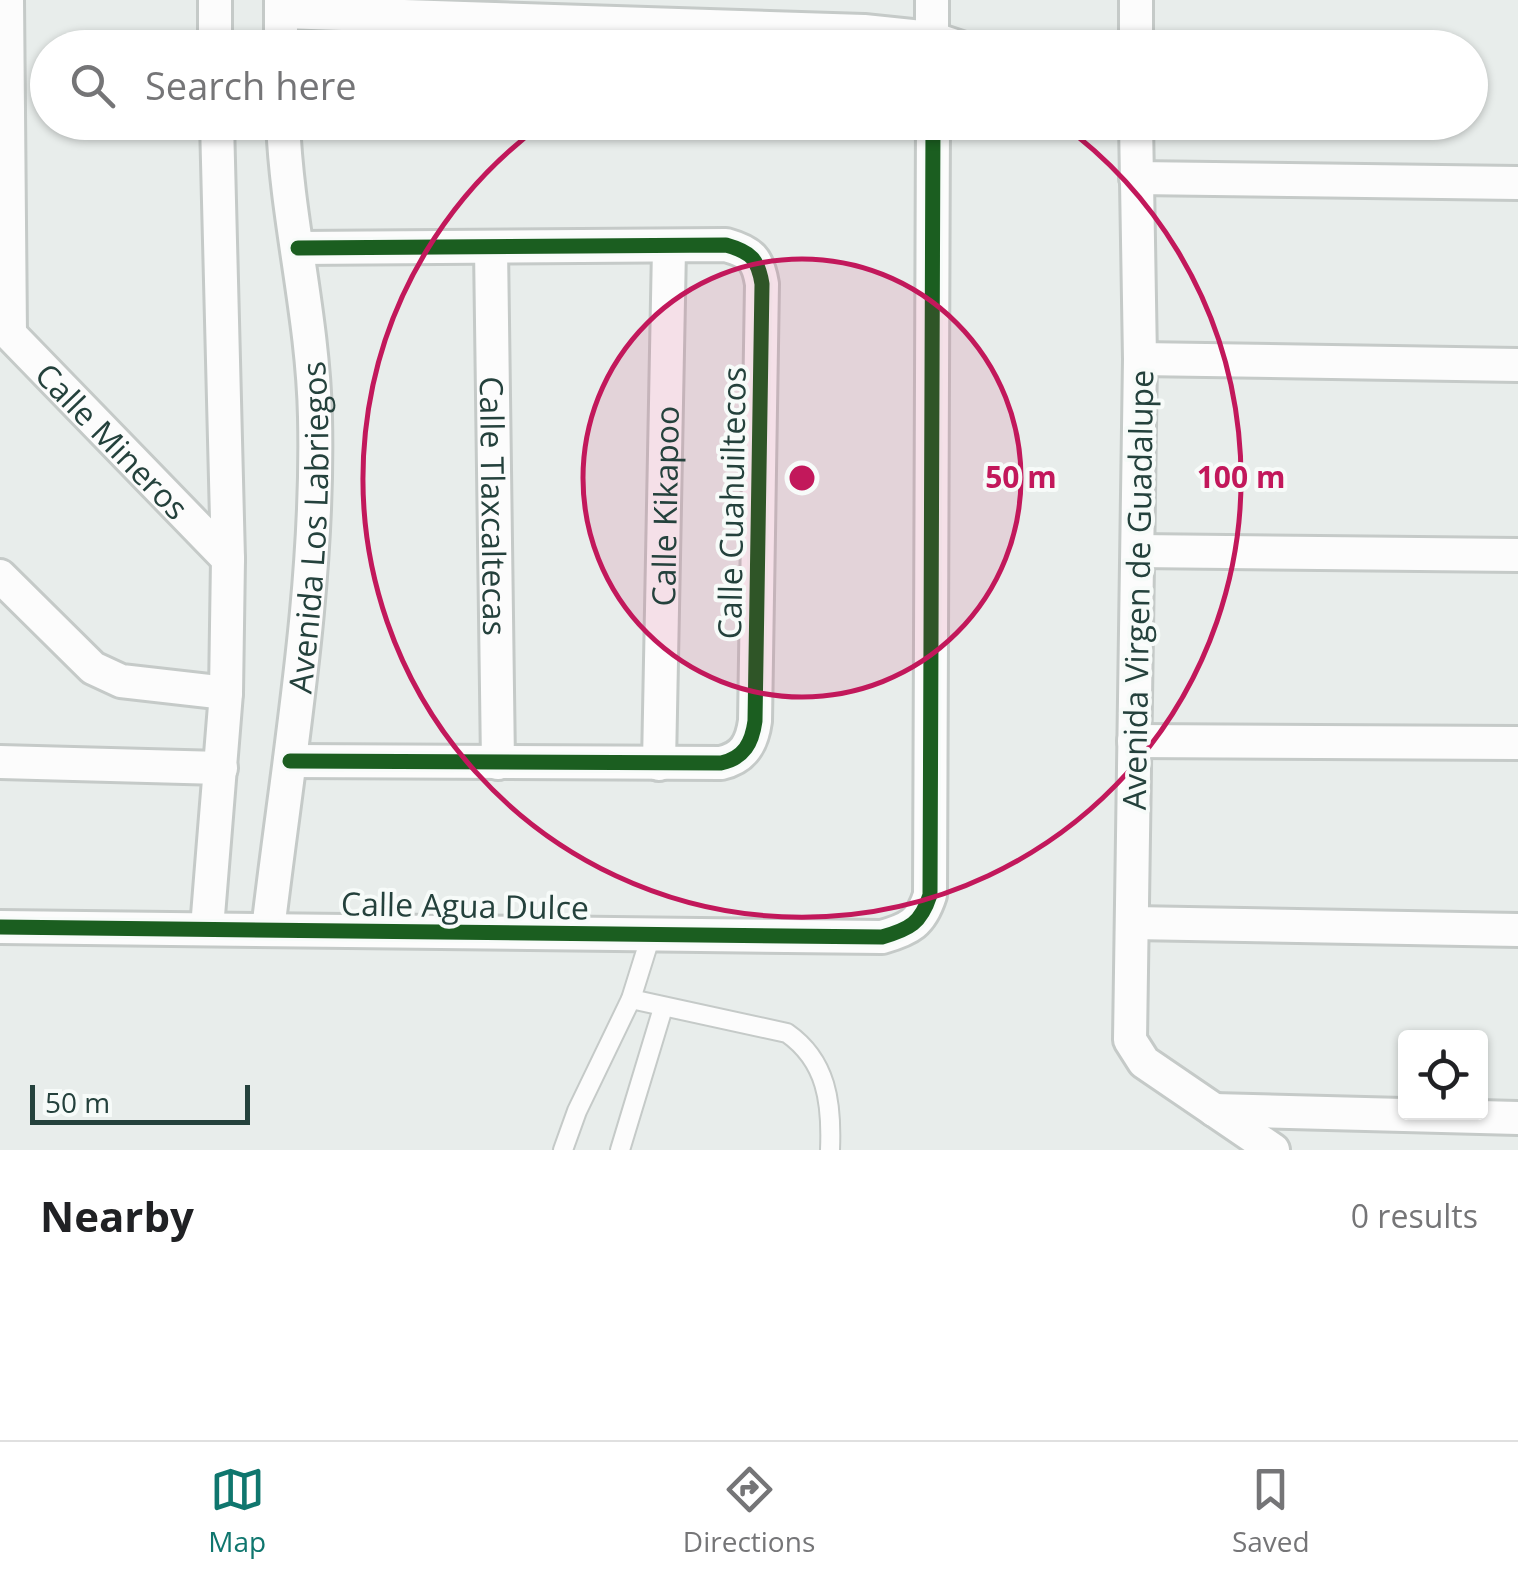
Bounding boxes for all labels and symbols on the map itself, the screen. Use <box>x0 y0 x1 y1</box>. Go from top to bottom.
street label: Calle Mineros <box>27 353 199 528</box>
street label: Avenida Los Labriegos <box>277 360 337 695</box>
street label: Calle Cuahuiltecos <box>707 366 755 640</box>
street label: Avenida Virgen de Guadalupe <box>1112 370 1162 810</box>
street label: Calle Tlaxcaltecas <box>471 376 518 636</box>
street label: Calle Kikapoo <box>641 405 687 607</box>
text: 50 m <box>985 456 1057 497</box>
text: 100 m <box>1197 456 1285 497</box>
centre of rings <box>784 460 820 496</box>
street label: Calle Agua Dulce <box>341 881 589 929</box>
scale bar <box>30 1080 250 1124</box>

